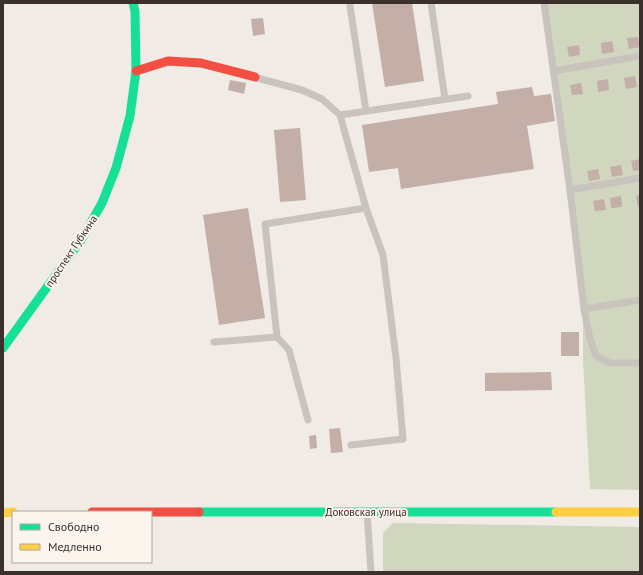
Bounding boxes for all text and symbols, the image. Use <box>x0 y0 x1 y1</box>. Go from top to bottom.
street label: проспект Губкина <box>42 212 100 290</box>
street label: Доковская улица <box>325 505 407 519</box>
legend <box>12 511 152 563</box>
text: Свободно <box>48 519 99 534</box>
text: Медленно <box>48 539 102 554</box>

